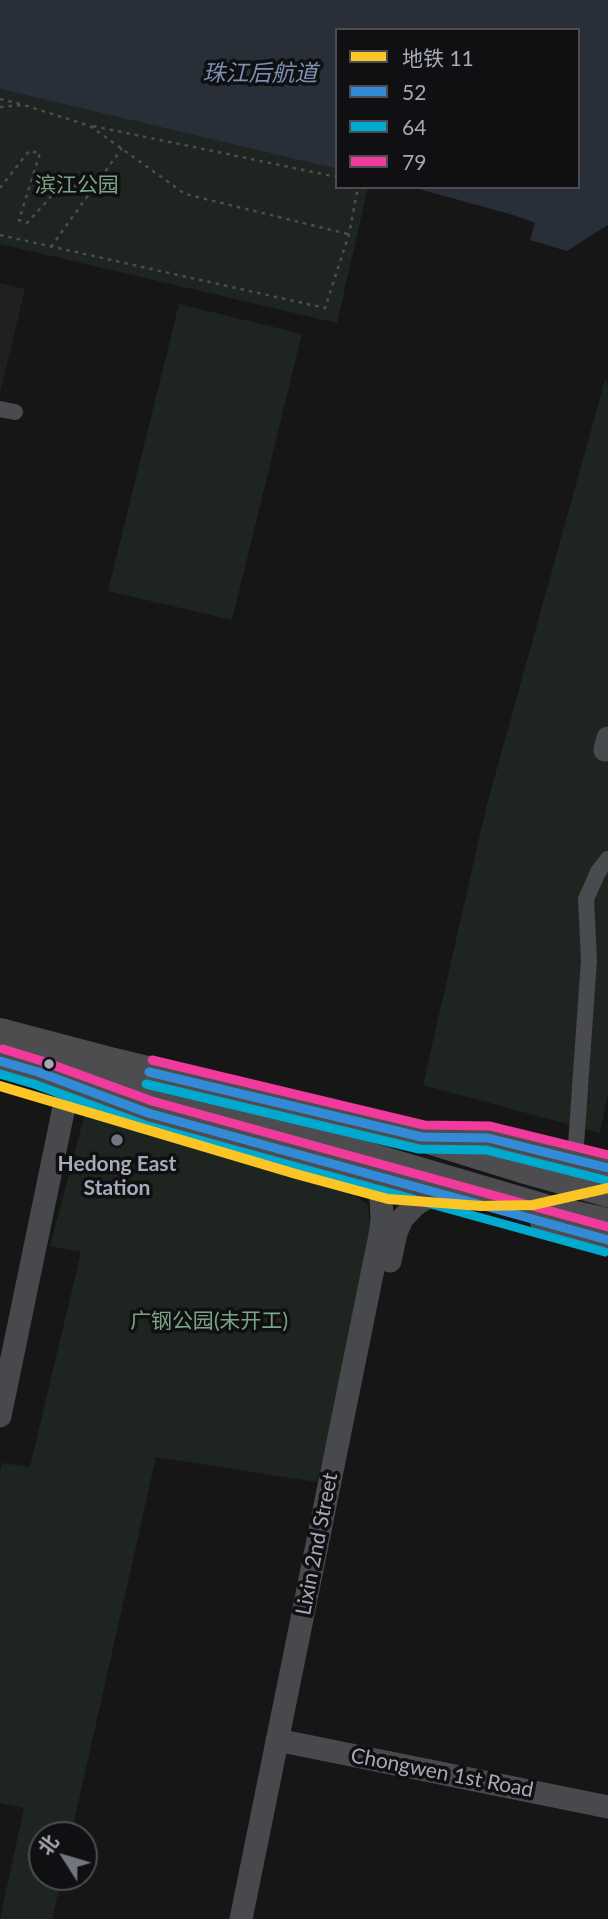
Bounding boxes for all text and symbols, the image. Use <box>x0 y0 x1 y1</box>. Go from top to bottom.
legend <box>335 28 580 189</box>
text: 地铁 11 <box>402 45 474 70</box>
water label: 珠江后航道 <box>203 60 317 88</box>
text: 52 <box>402 79 426 104</box>
text: 64 <box>402 114 426 139</box>
text: 79 <box>402 149 426 174</box>
park label: 滨江公园 <box>35 172 119 198</box>
unlabelled marker <box>42 1057 56 1071</box>
marker: Hedong East Station <box>109 1132 125 1148</box>
place label: Hedong East Station <box>58 1151 176 1201</box>
park label: 广钢公园(未开工) <box>130 1308 288 1334</box>
street label: Lixin 2nd Street <box>291 1471 343 1617</box>
street label: Chongwen 1st Road <box>349 1743 535 1803</box>
north arrow <box>28 1821 98 1891</box>
text: 北 <box>33 1830 62 1859</box>

